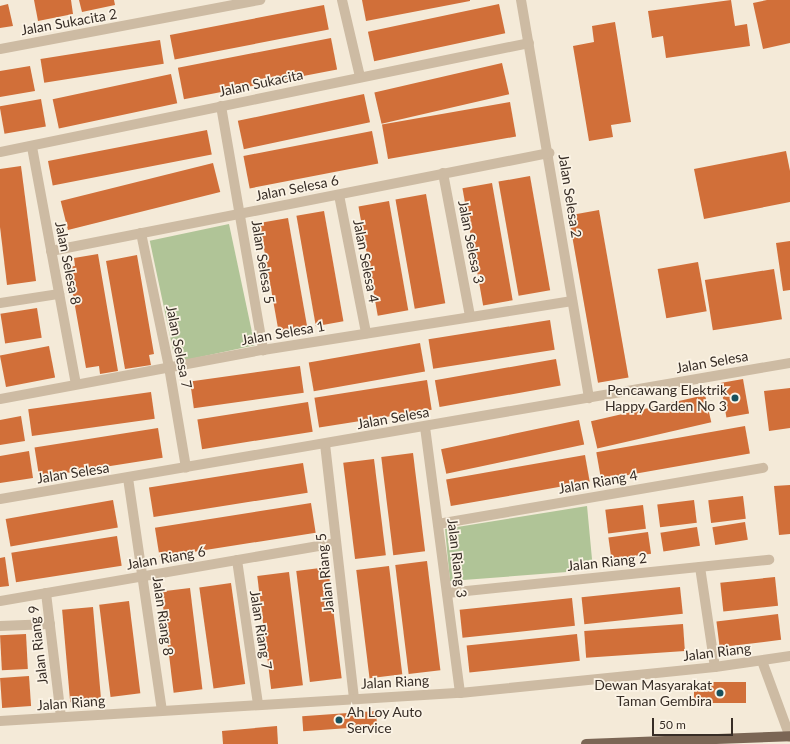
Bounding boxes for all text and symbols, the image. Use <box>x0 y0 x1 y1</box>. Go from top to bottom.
street label: Jalan Sukacita 2 <box>20 5 118 39</box>
street label: Jalan Sukacita <box>217 66 305 100</box>
street label: Jalan Selesa 2 <box>555 153 585 239</box>
street label: Jalan Selesa 6 <box>254 172 340 204</box>
street label: Jalan Selesa 3 <box>455 199 487 285</box>
street label: Jalan Selesa 4 <box>350 218 382 304</box>
street label: Jalan Selesa 5 <box>248 219 278 305</box>
street label: Jalan Selesa 8 <box>52 220 84 306</box>
street label: Jalan Selesa 7 <box>163 304 195 390</box>
street label: Jalan Selesa 1 <box>240 317 326 349</box>
street label: Jalan Selesa <box>675 347 749 377</box>
place label: Pencawang Elektrik Happy Garden No 3 <box>605 382 727 414</box>
marker: Pencawang Elektrik Happy Garden No 3 <box>730 393 740 403</box>
street label: Jalan Selesa <box>356 403 430 433</box>
street label: Jalan Selesa <box>36 459 110 487</box>
street label: Jalan Riang 4 <box>557 467 639 497</box>
street label: Jalan Riang 3 <box>444 517 470 599</box>
street label: Jalan Riang 5 <box>312 532 338 614</box>
street label: Jalan Riang 6 <box>125 543 207 573</box>
street label: Jalan Riang 2 <box>566 549 648 575</box>
street label: Jalan Riang 8 <box>149 575 177 657</box>
street label: Jalan Riang 7 <box>246 589 276 671</box>
street label: Jalan Riang 9 <box>25 604 51 686</box>
street label: Jalan Riang <box>682 639 752 665</box>
street label: Jalan Riang <box>360 672 430 692</box>
place label: Dewan Masyarakat Taman Gembira <box>594 677 712 710</box>
marker: Dewan Masyarakat Taman Gembira <box>715 688 725 698</box>
street label: Jalan Riang <box>36 692 106 714</box>
place label: Ah Loy Auto Service <box>347 704 423 736</box>
scale bar <box>654 710 735 736</box>
marker: Ah Loy Auto Service <box>334 715 344 725</box>
text: 50 m <box>659 717 686 732</box>

